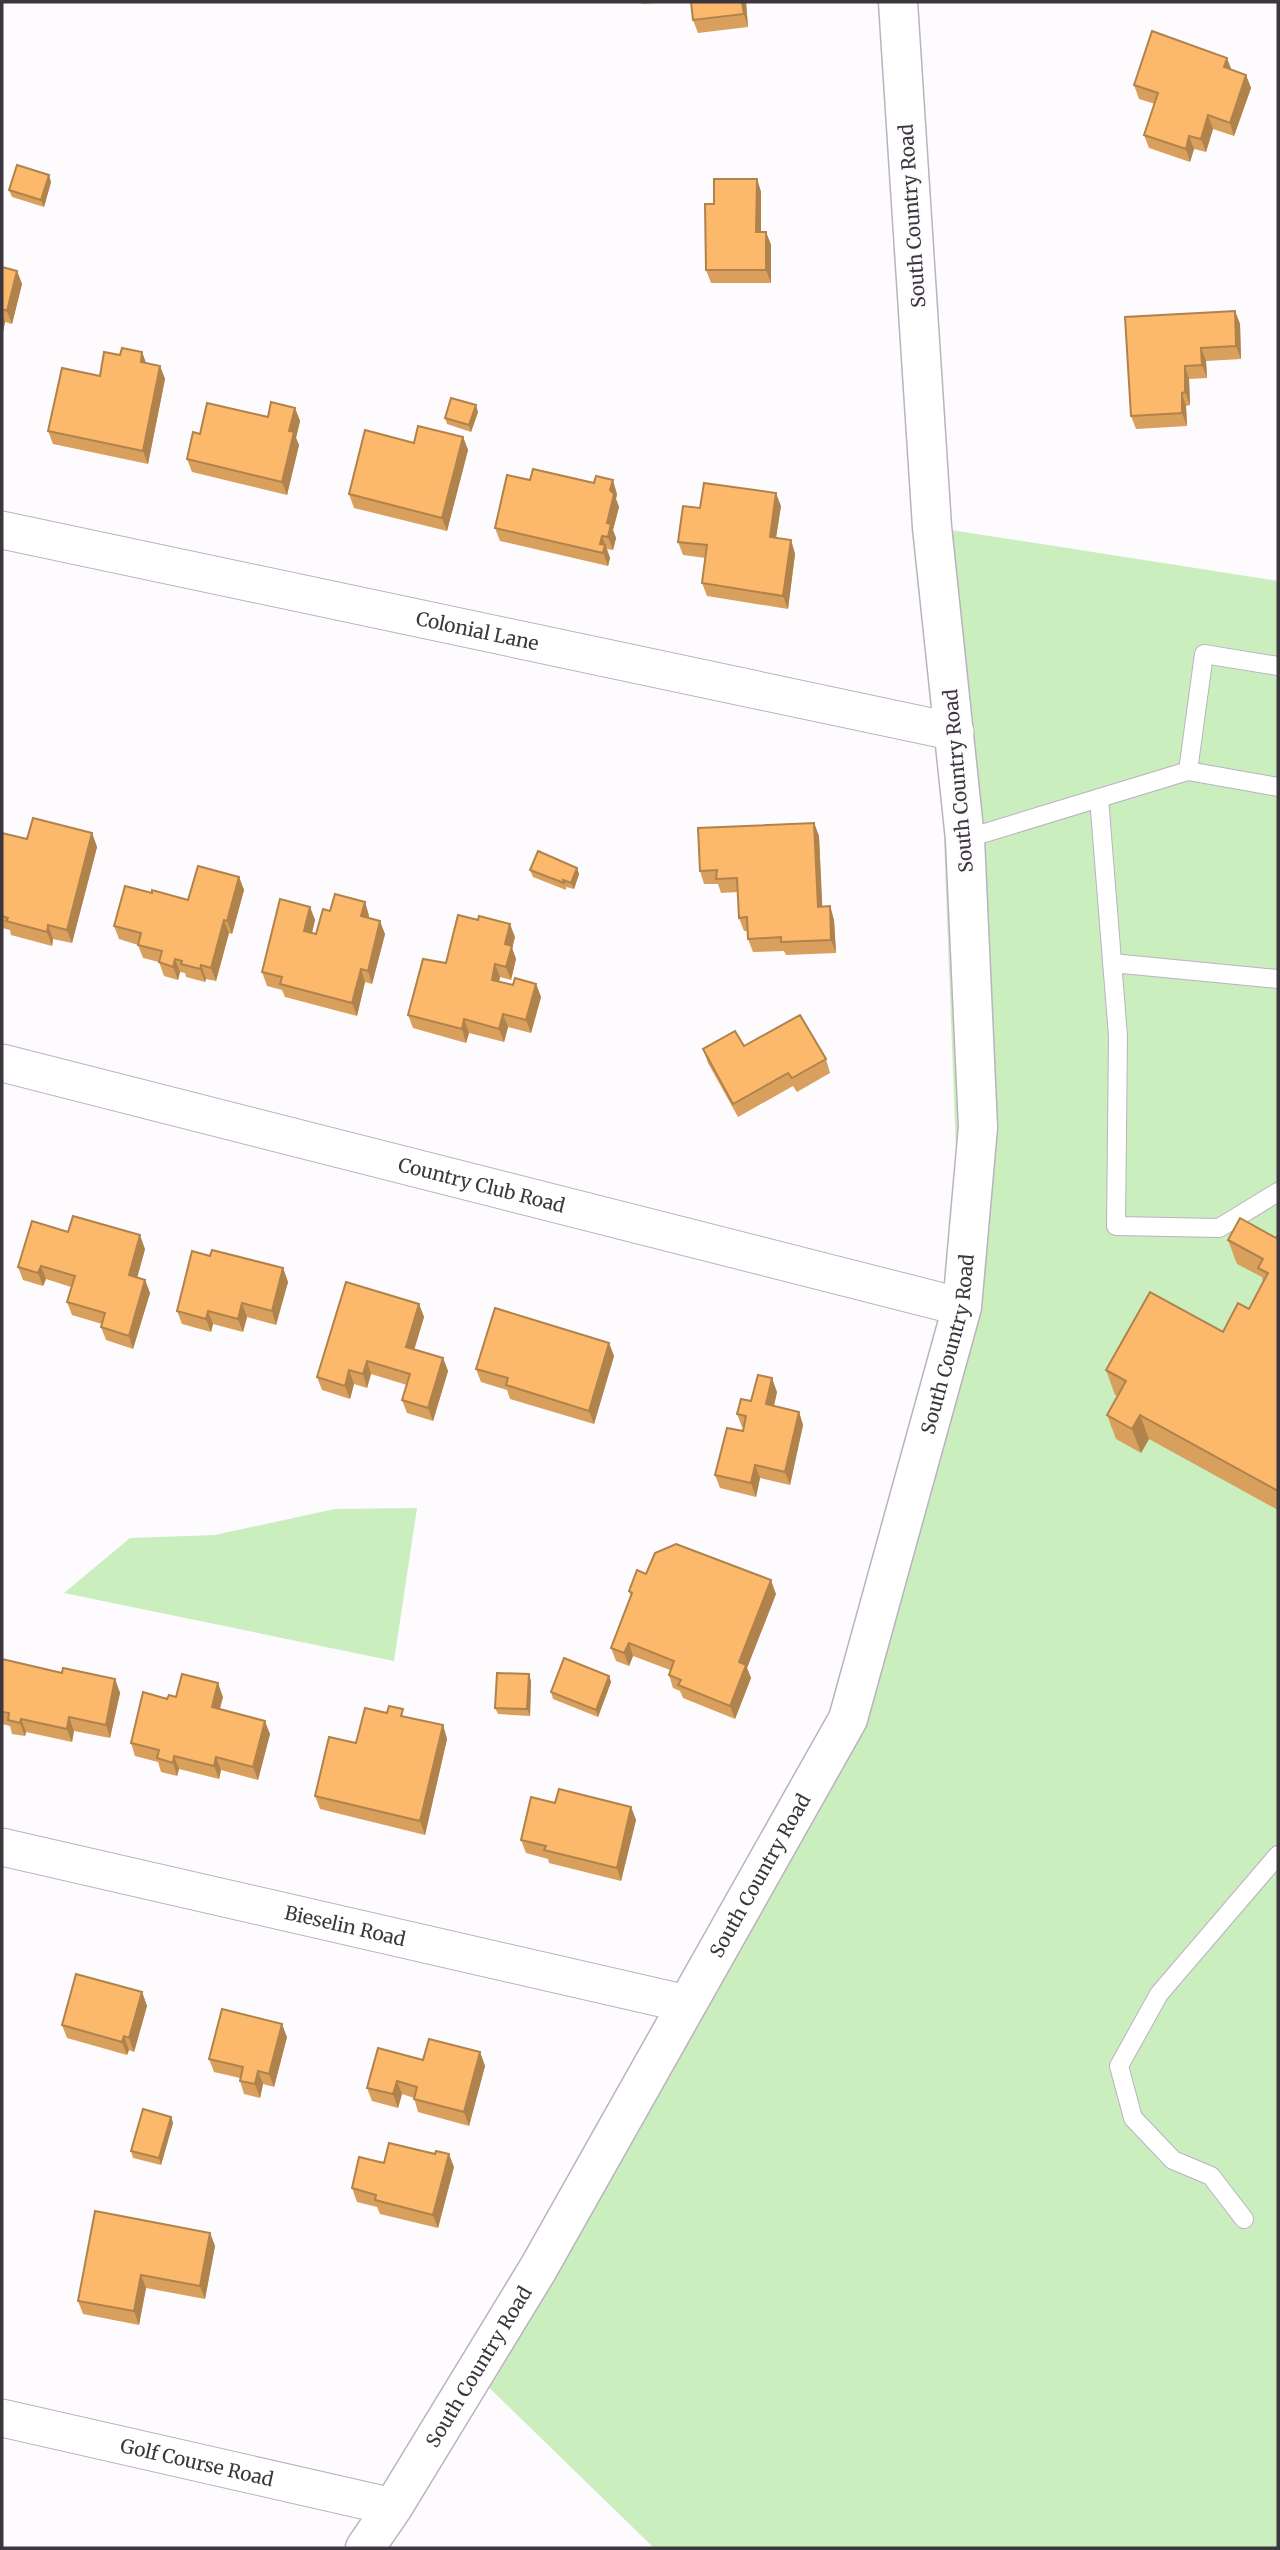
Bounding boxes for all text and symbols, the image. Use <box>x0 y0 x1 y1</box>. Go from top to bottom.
street label: South Country Road <box>894 123 930 309</box>
street label: Colonial Lane <box>414 606 541 655</box>
street label: South Country Road <box>938 688 978 874</box>
street label: Country Club Road <box>396 1152 568 1218</box>
street label: South Country Road <box>915 1253 979 1437</box>
street label: South Country Road <box>704 1789 815 1962</box>
street label: Bieselin Road <box>282 1900 408 1951</box>
street label: South Country Road <box>420 2282 537 2452</box>
street label: Golf Course Road <box>118 2433 276 2491</box>

